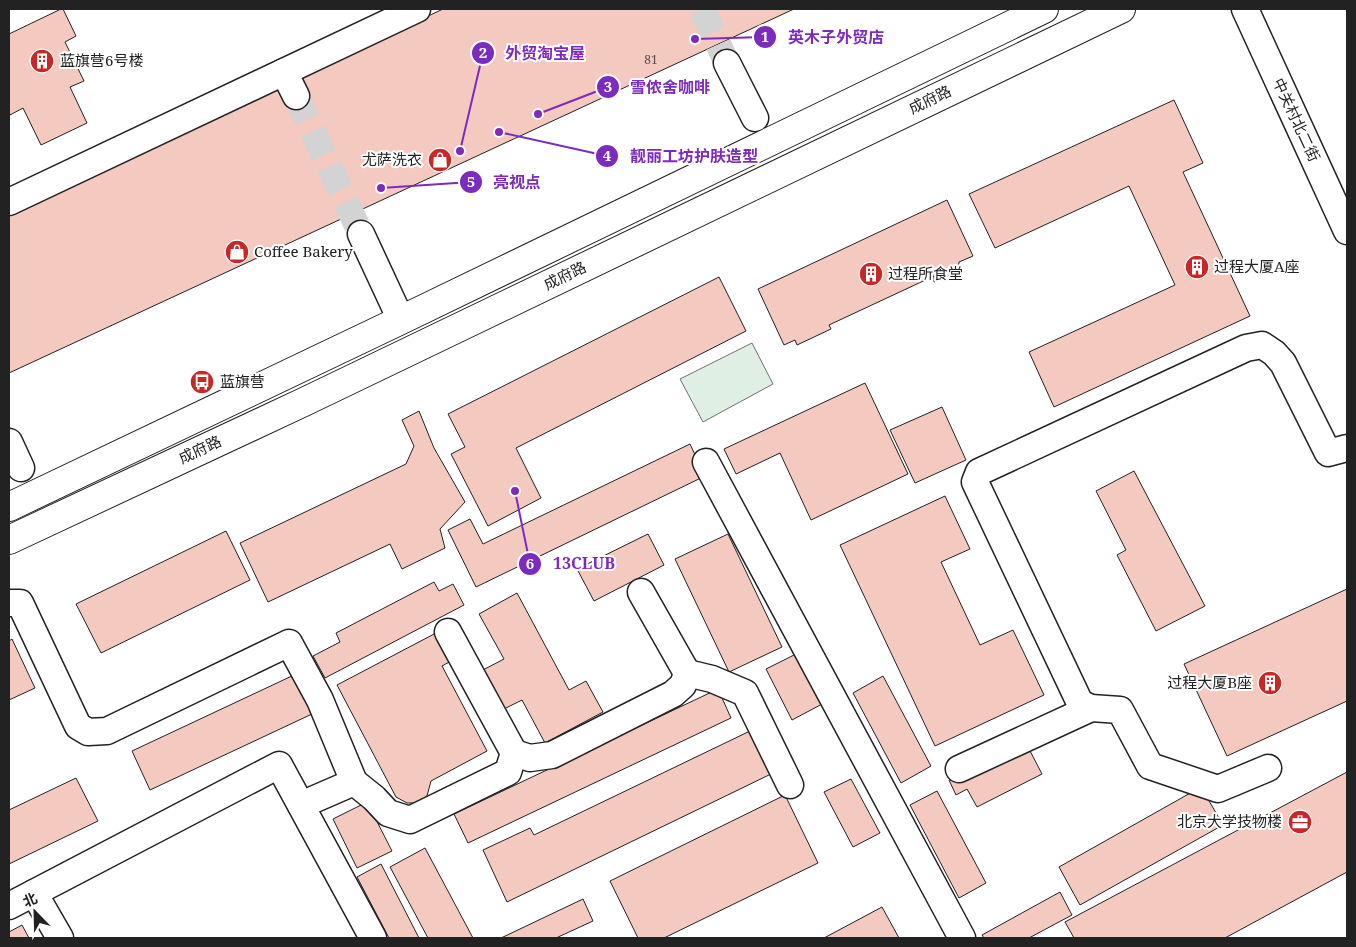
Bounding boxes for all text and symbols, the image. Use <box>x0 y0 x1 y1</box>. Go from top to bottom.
callout: 英木子外贸店 <box>753 22 894 53</box>
text: 1 <box>761 26 769 46</box>
text: 英木子外贸店 <box>788 26 884 48</box>
callout: 外贸淘宝屋 <box>470 37 595 68</box>
text: 2 <box>479 42 487 62</box>
text: 外贸淘宝屋 <box>505 42 585 64</box>
building icon: 蓝旗营6号楼 <box>29 48 55 74</box>
place label: 蓝旗营6号楼 <box>60 50 143 70</box>
house number: 81 <box>644 51 658 68</box>
callout: 雪侬舍咖啡 <box>595 71 720 102</box>
street label: 中关村北二街 <box>1269 75 1325 165</box>
text: 3 <box>604 76 612 96</box>
text: 雪侬舍咖啡 <box>630 76 710 98</box>
street label: 成府路 <box>905 80 954 118</box>
callout: 靓丽工坊护肤造型 <box>595 141 768 172</box>
text: 4 <box>603 145 612 165</box>
text: 靓丽工坊护肤造型 <box>630 145 758 167</box>
shop icon: 尤萨洗衣 <box>427 147 453 173</box>
place label: 尤萨洗衣 <box>362 149 422 169</box>
callout: 亮视点 <box>458 167 551 198</box>
text: 5 <box>467 171 475 191</box>
text: 亮视点 <box>493 171 541 193</box>
shop icon: Coffee Bakery <box>224 239 250 265</box>
place label: Coffee Bakery <box>254 241 353 261</box>
building icon: 过程大厦A座 <box>1184 254 1210 280</box>
street label: 成府路 <box>540 256 589 294</box>
place label: 过程大厦A座 <box>1214 256 1300 276</box>
building icon: 过程所食堂 <box>858 261 884 287</box>
place label: 过程所食堂 <box>888 263 963 283</box>
bus stop icon: 蓝旗营 <box>189 369 215 395</box>
place label: 蓝旗营 <box>220 371 265 391</box>
street label: 成府路 <box>175 431 224 468</box>
callout: 13CLUB <box>518 548 625 579</box>
text: 13CLUB <box>553 552 615 574</box>
text: 6 <box>526 553 534 573</box>
building icon: 过程大厦B座 <box>1257 670 1283 696</box>
place label: 过程大厦B座 <box>1167 672 1252 692</box>
office icon: 北京大学技物楼 <box>1287 809 1313 835</box>
place label: 北京大学技物楼 <box>1177 811 1282 831</box>
north arrow <box>10 887 60 937</box>
text: 北 <box>20 888 40 911</box>

